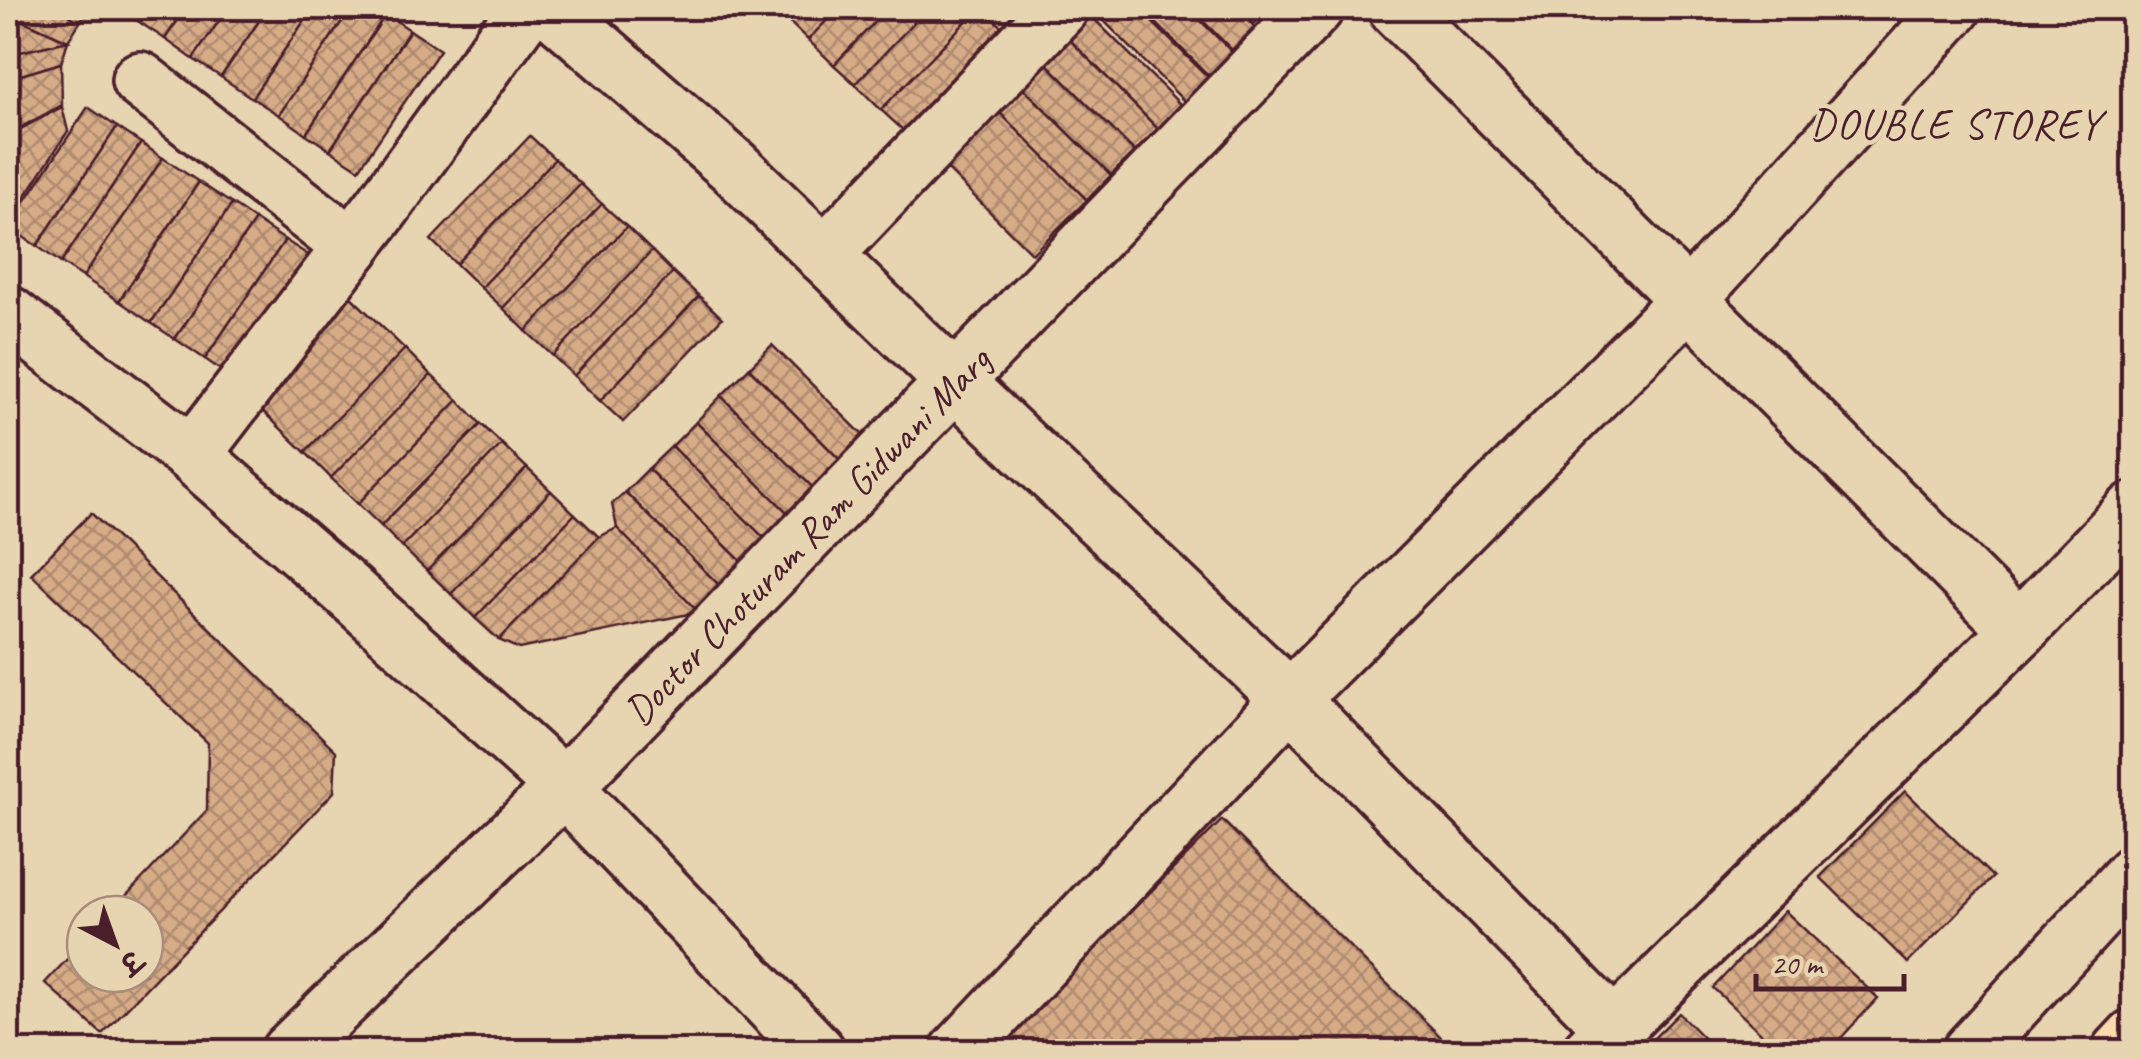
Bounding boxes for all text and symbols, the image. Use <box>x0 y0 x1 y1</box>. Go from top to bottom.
district label: DOUBLE STOREY <box>1810 98 2108 151</box>
street label: Doctor Choturam Ram Gidwani Marg <box>614 335 1003 735</box>
north arrow <box>65 894 165 994</box>
scale bar <box>1756 929 1904 991</box>
text: उ <box>111 941 152 983</box>
text: 20 m <box>1771 945 1824 983</box>

